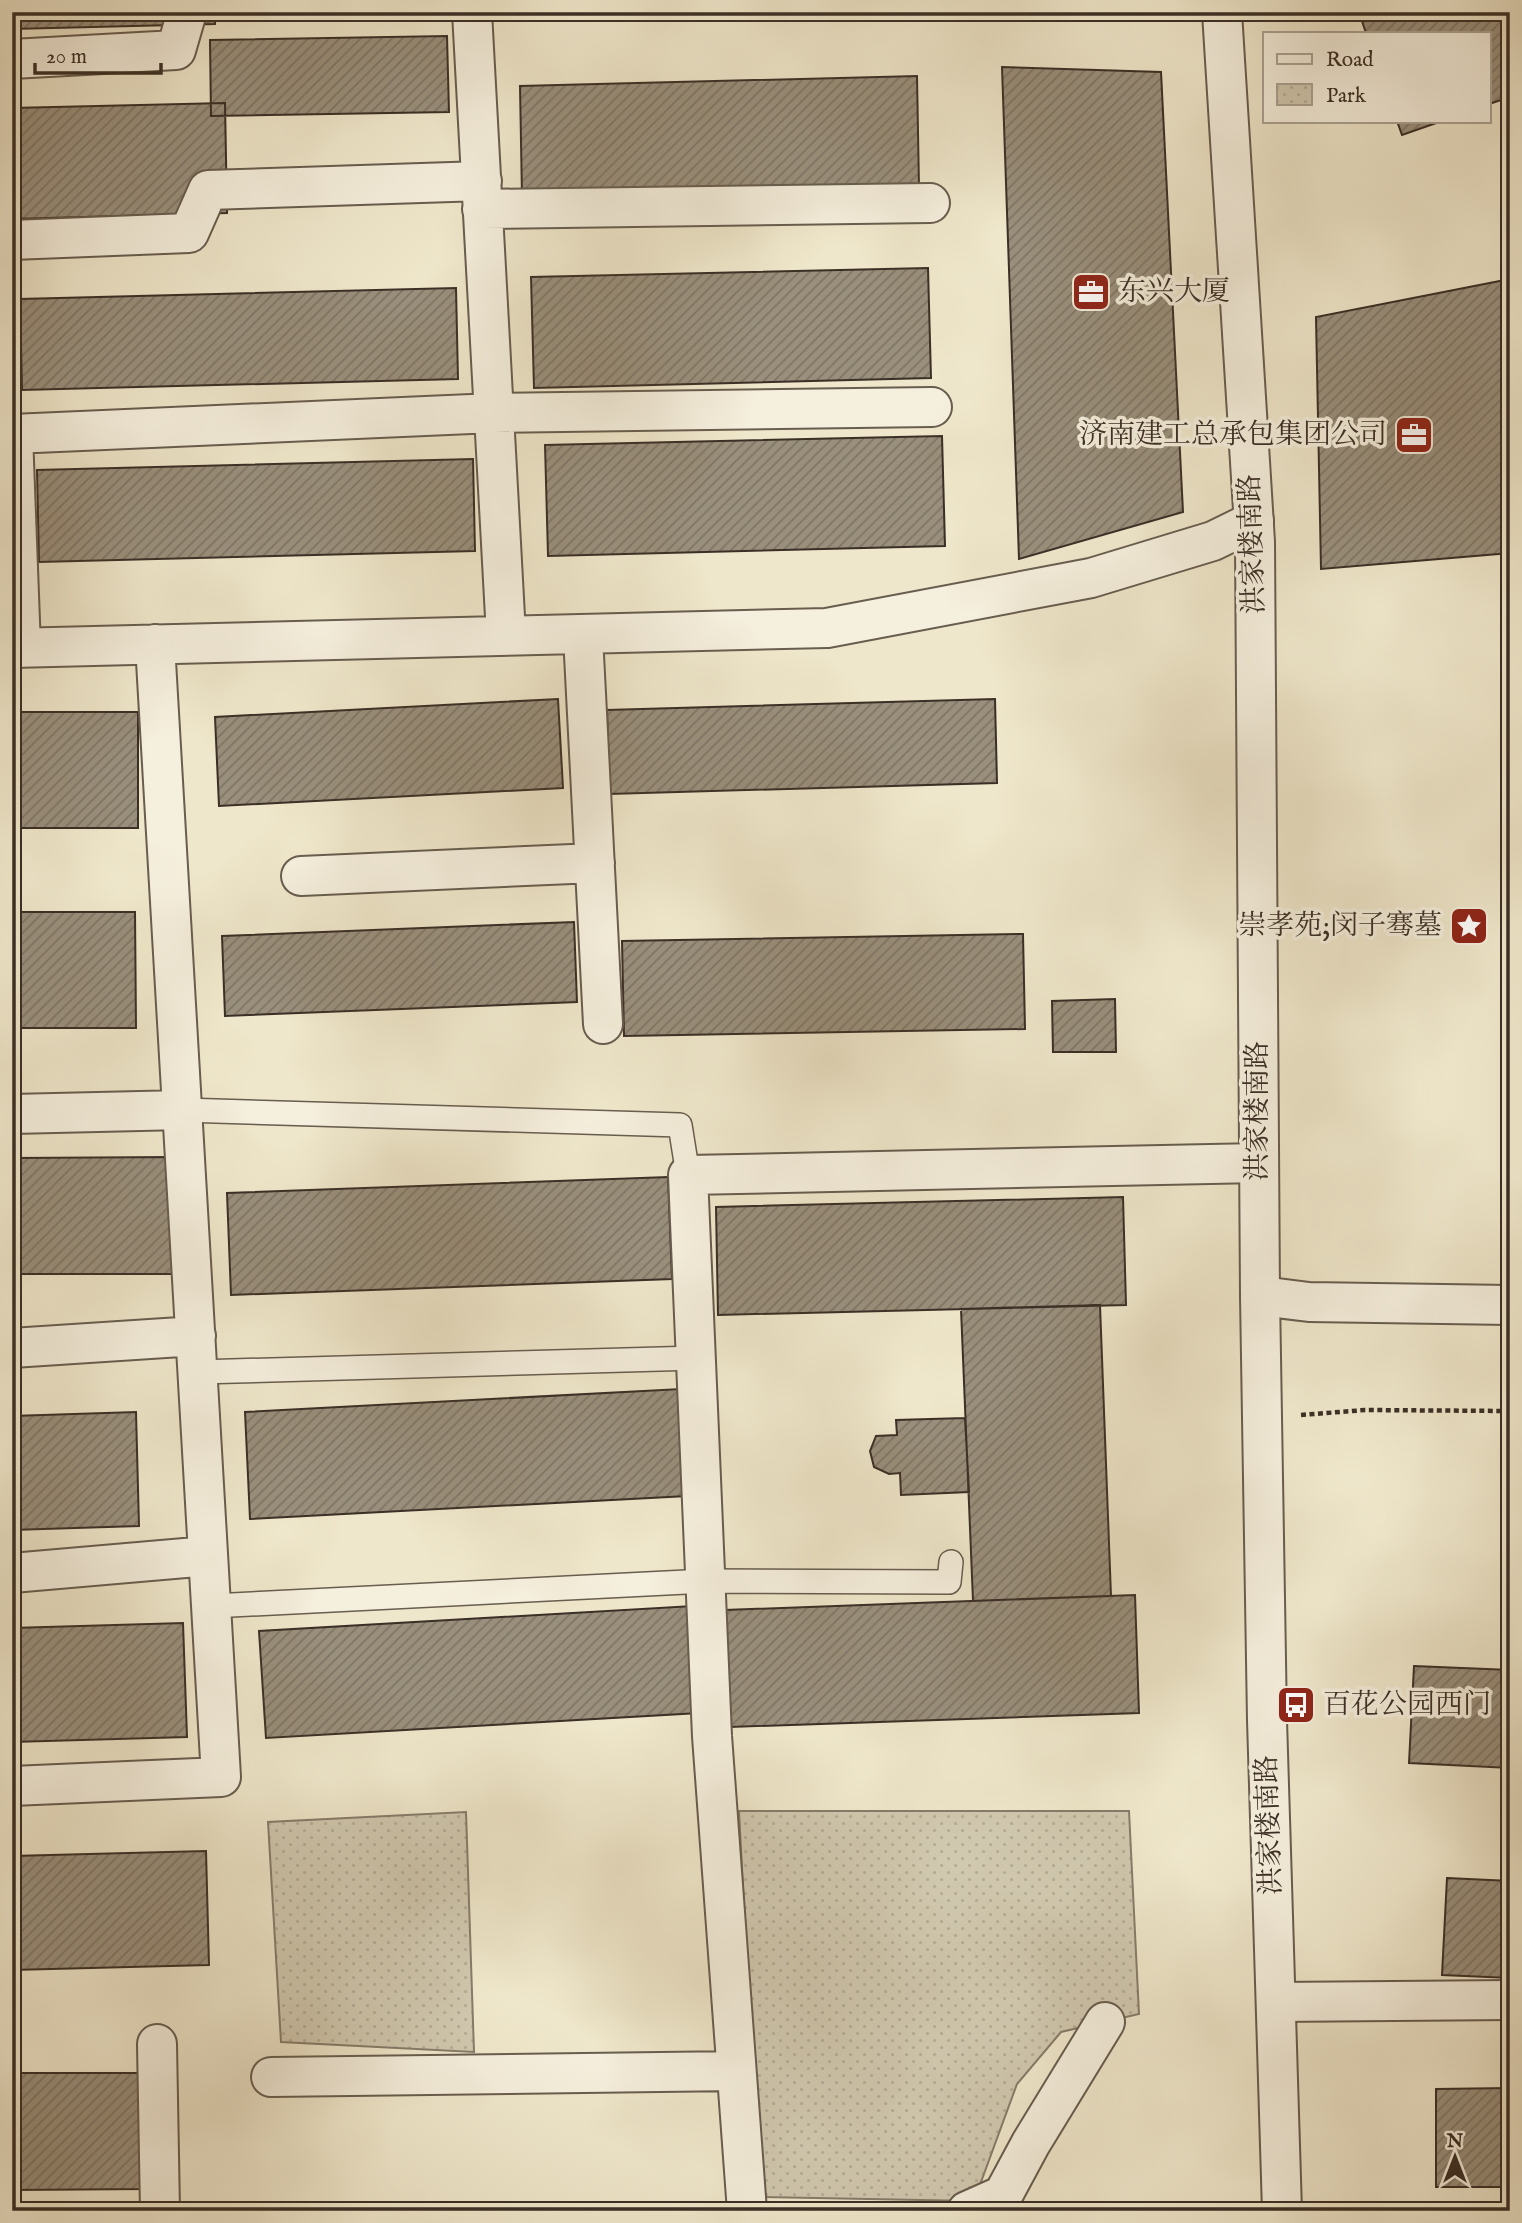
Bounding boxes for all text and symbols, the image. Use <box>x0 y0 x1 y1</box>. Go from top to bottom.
scale bar <box>35 32 161 76</box>
legend <box>1263 32 1490 122</box>
text: 20 m <box>46 44 87 71</box>
text: Road <box>1326 47 1374 74</box>
text: Park <box>1326 83 1367 110</box>
office icon: 东兴大厦 <box>1070 271 1112 313</box>
place label: 东兴大厦 <box>1118 275 1230 310</box>
office icon: 济南建工总承包集团公司 <box>1393 414 1435 456</box>
place label: 济南建工总承包集团公司 <box>1079 418 1387 453</box>
street label: 洪家楼南路 <box>1233 473 1273 615</box>
place icon: 崇孝苑;闵子骞墓 <box>1448 905 1490 947</box>
place label: 崇孝苑;闵子骞墓 <box>1238 909 1442 944</box>
street label: 洪家楼南路 <box>1241 1041 1276 1181</box>
bus stop icon: 百花公园西门 <box>1275 1684 1317 1726</box>
place label: 百花公园西门 <box>1323 1688 1491 1723</box>
street label: 洪家楼南路 <box>1250 1754 1290 1896</box>
north arrow <box>1420 2122 1490 2192</box>
text: N <box>1446 2130 1464 2154</box>

